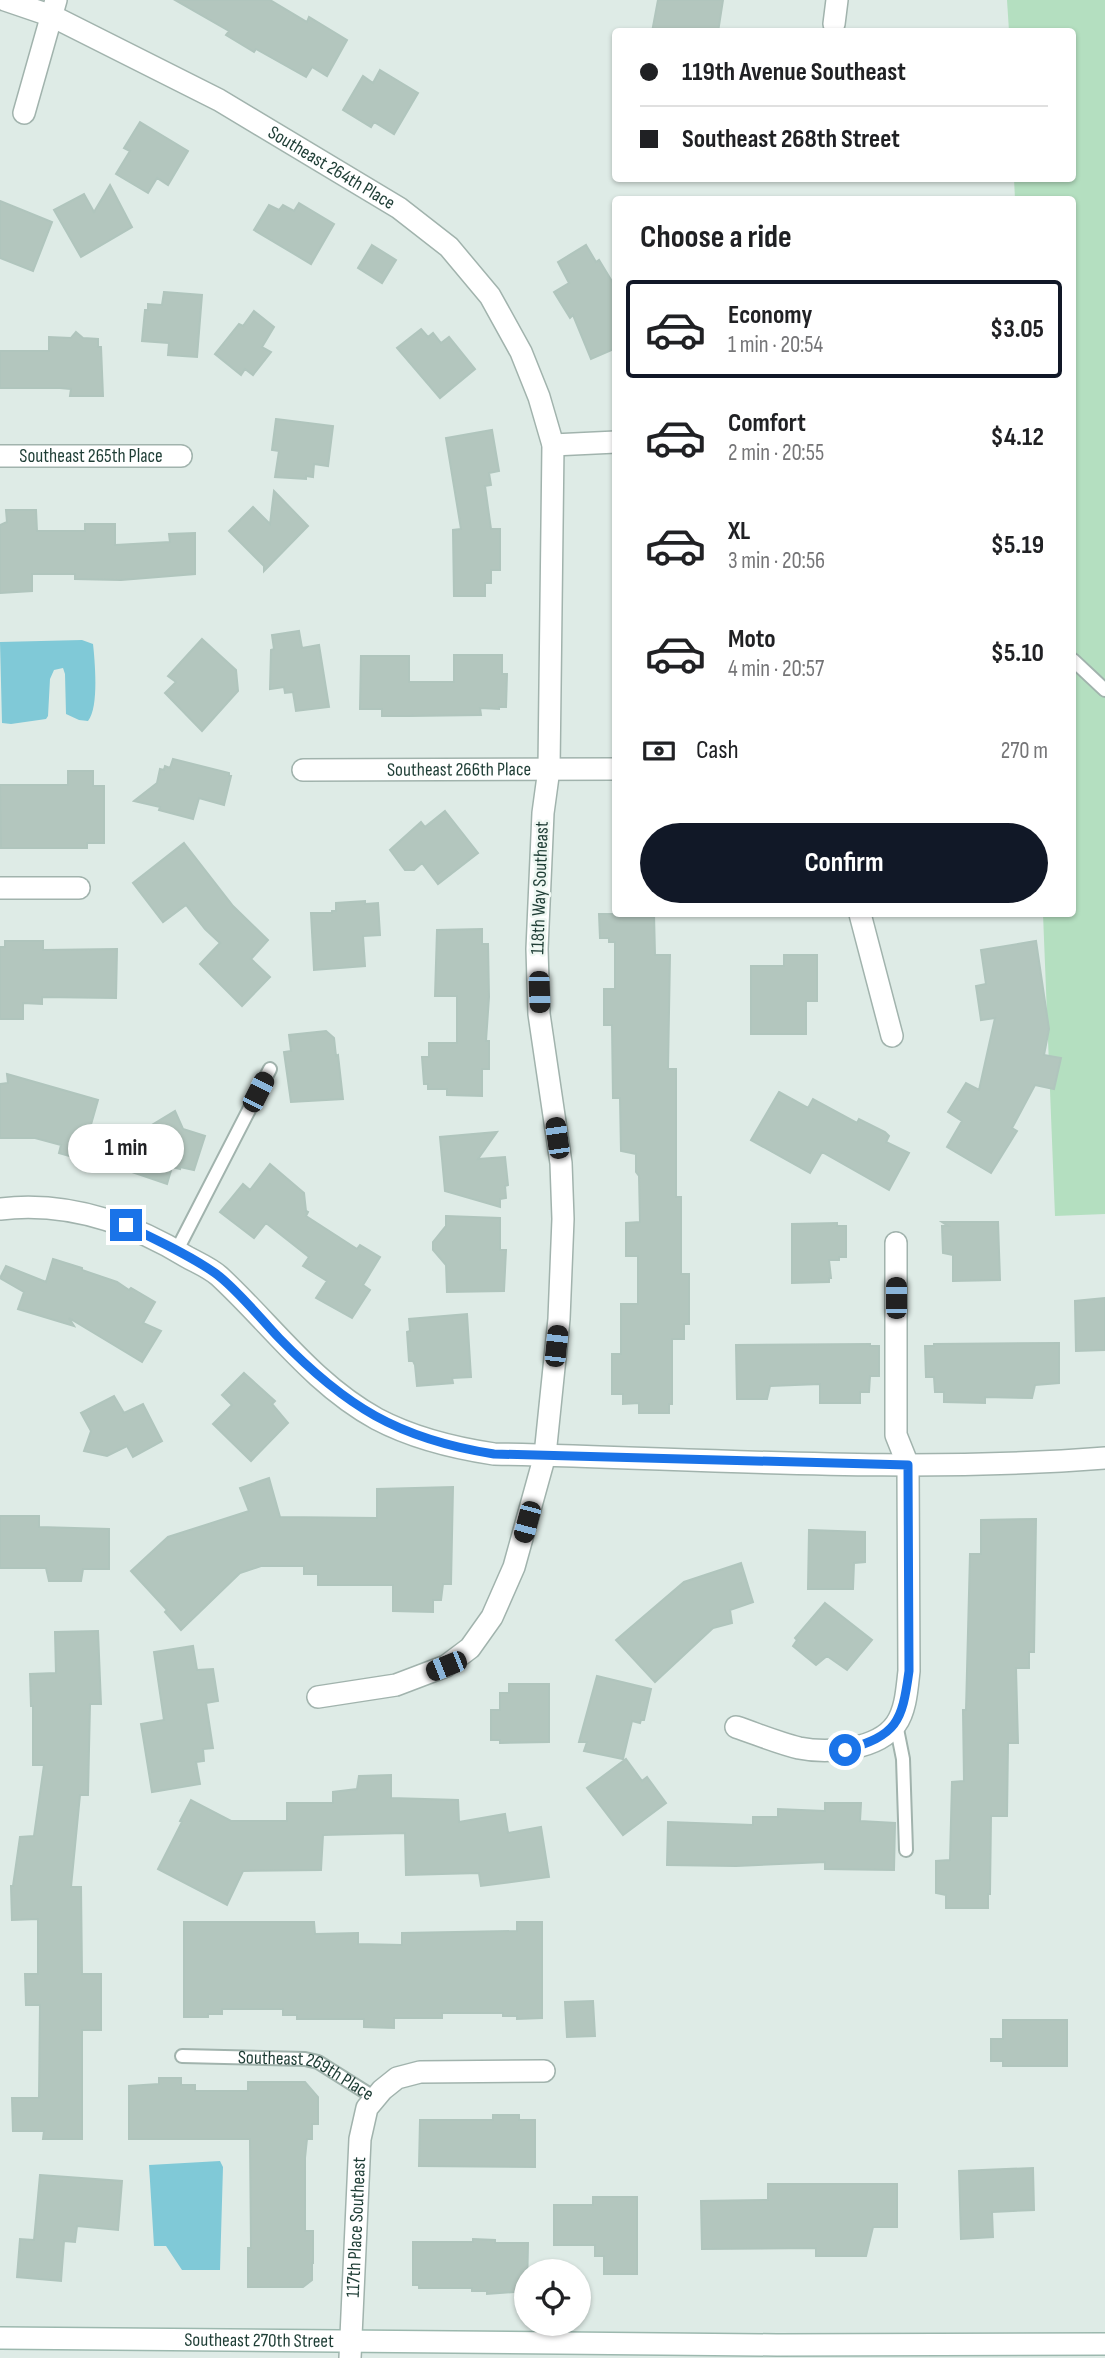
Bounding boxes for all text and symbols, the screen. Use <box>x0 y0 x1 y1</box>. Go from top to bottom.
text: 119th Avenue Southeast <box>682 57 906 88</box>
street label: Southeast 264th Place <box>264 121 399 215</box>
text: Southeast 268th Street <box>682 124 900 155</box>
text: Choose a ride <box>640 218 792 257</box>
icon: car <box>644 298 707 361</box>
text: Economy <box>728 300 812 331</box>
text: $3.05 <box>990 314 1044 345</box>
text: 1 min · 20:54 <box>728 331 823 359</box>
icon: car <box>644 406 707 469</box>
text: Comfort <box>728 408 806 439</box>
text: $4.12 <box>991 422 1044 453</box>
text: 2 min · 20:55 <box>728 439 824 467</box>
street label: Southeast 265th Place <box>19 445 163 468</box>
icon: car <box>644 514 707 577</box>
text: XL <box>728 516 750 547</box>
text: $5.19 <box>991 530 1044 561</box>
text: 3 min · 20:56 <box>728 547 825 575</box>
icon: car <box>644 622 707 685</box>
text: Moto <box>728 624 776 655</box>
text: $5.10 <box>991 638 1044 669</box>
text: 4 min · 20:57 <box>728 655 824 683</box>
icon: cash <box>640 732 678 770</box>
text: Cash <box>696 735 739 766</box>
text: 270 m <box>1001 737 1048 765</box>
street label: Southeast 266th Place <box>387 758 531 781</box>
street label: 118th Way Southeast <box>526 821 554 955</box>
button: Confirm <box>640 823 1048 903</box>
car <box>528 971 551 1013</box>
car <box>240 1069 277 1115</box>
car <box>544 1116 571 1160</box>
callout: 1 min <box>68 1124 184 1172</box>
text: 1 min <box>105 1134 147 1162</box>
route end <box>110 1209 142 1241</box>
car <box>886 1277 907 1319</box>
car <box>544 1324 569 1368</box>
car <box>512 1499 543 1545</box>
car <box>423 1648 470 1684</box>
route start <box>829 1734 861 1766</box>
street label: Southeast 269th Place <box>238 2046 378 2106</box>
street label: 117th Place Southeast <box>341 2156 371 2298</box>
map controls <box>514 2259 591 2336</box>
button: locate <box>514 2259 591 2336</box>
street label: Southeast 270th Street <box>184 2328 334 2353</box>

